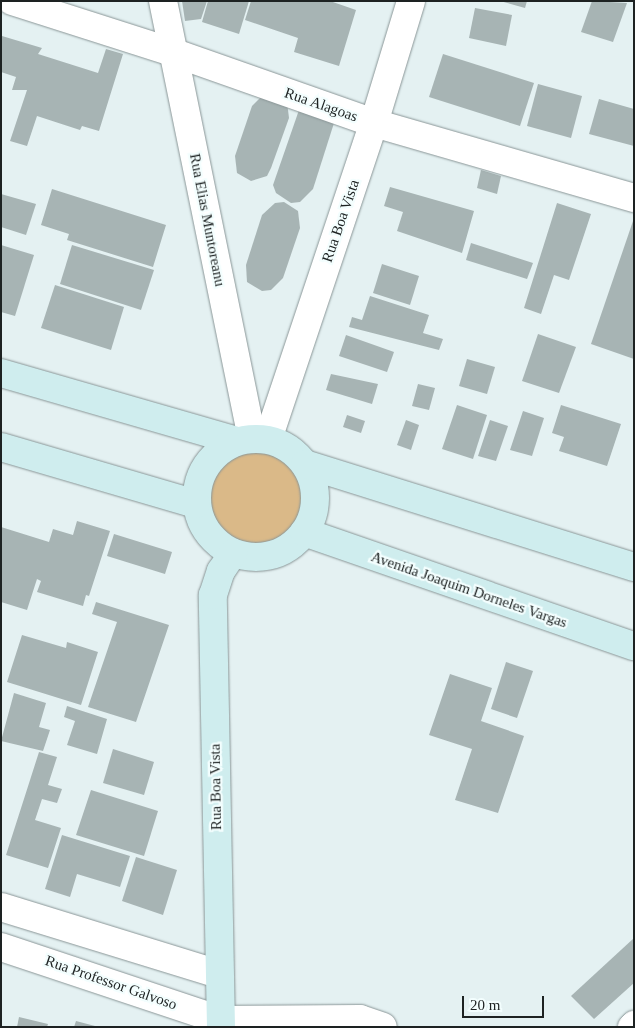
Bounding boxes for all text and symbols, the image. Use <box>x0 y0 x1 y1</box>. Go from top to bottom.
street label: Rua Alagoas <box>282 84 360 126</box>
street label: Rua Elias Muntoreanu <box>185 152 229 288</box>
street label: Rua Boa Vista <box>318 177 364 265</box>
street label: Avenida Joaquim Dorneles Vargas <box>368 548 570 632</box>
street label: Rua Boa Vista <box>206 744 226 830</box>
street label: Rua Professor Galvoso <box>43 952 179 1014</box>
scale bar <box>465 986 548 1018</box>
text: 20 m <box>470 997 500 1013</box>

